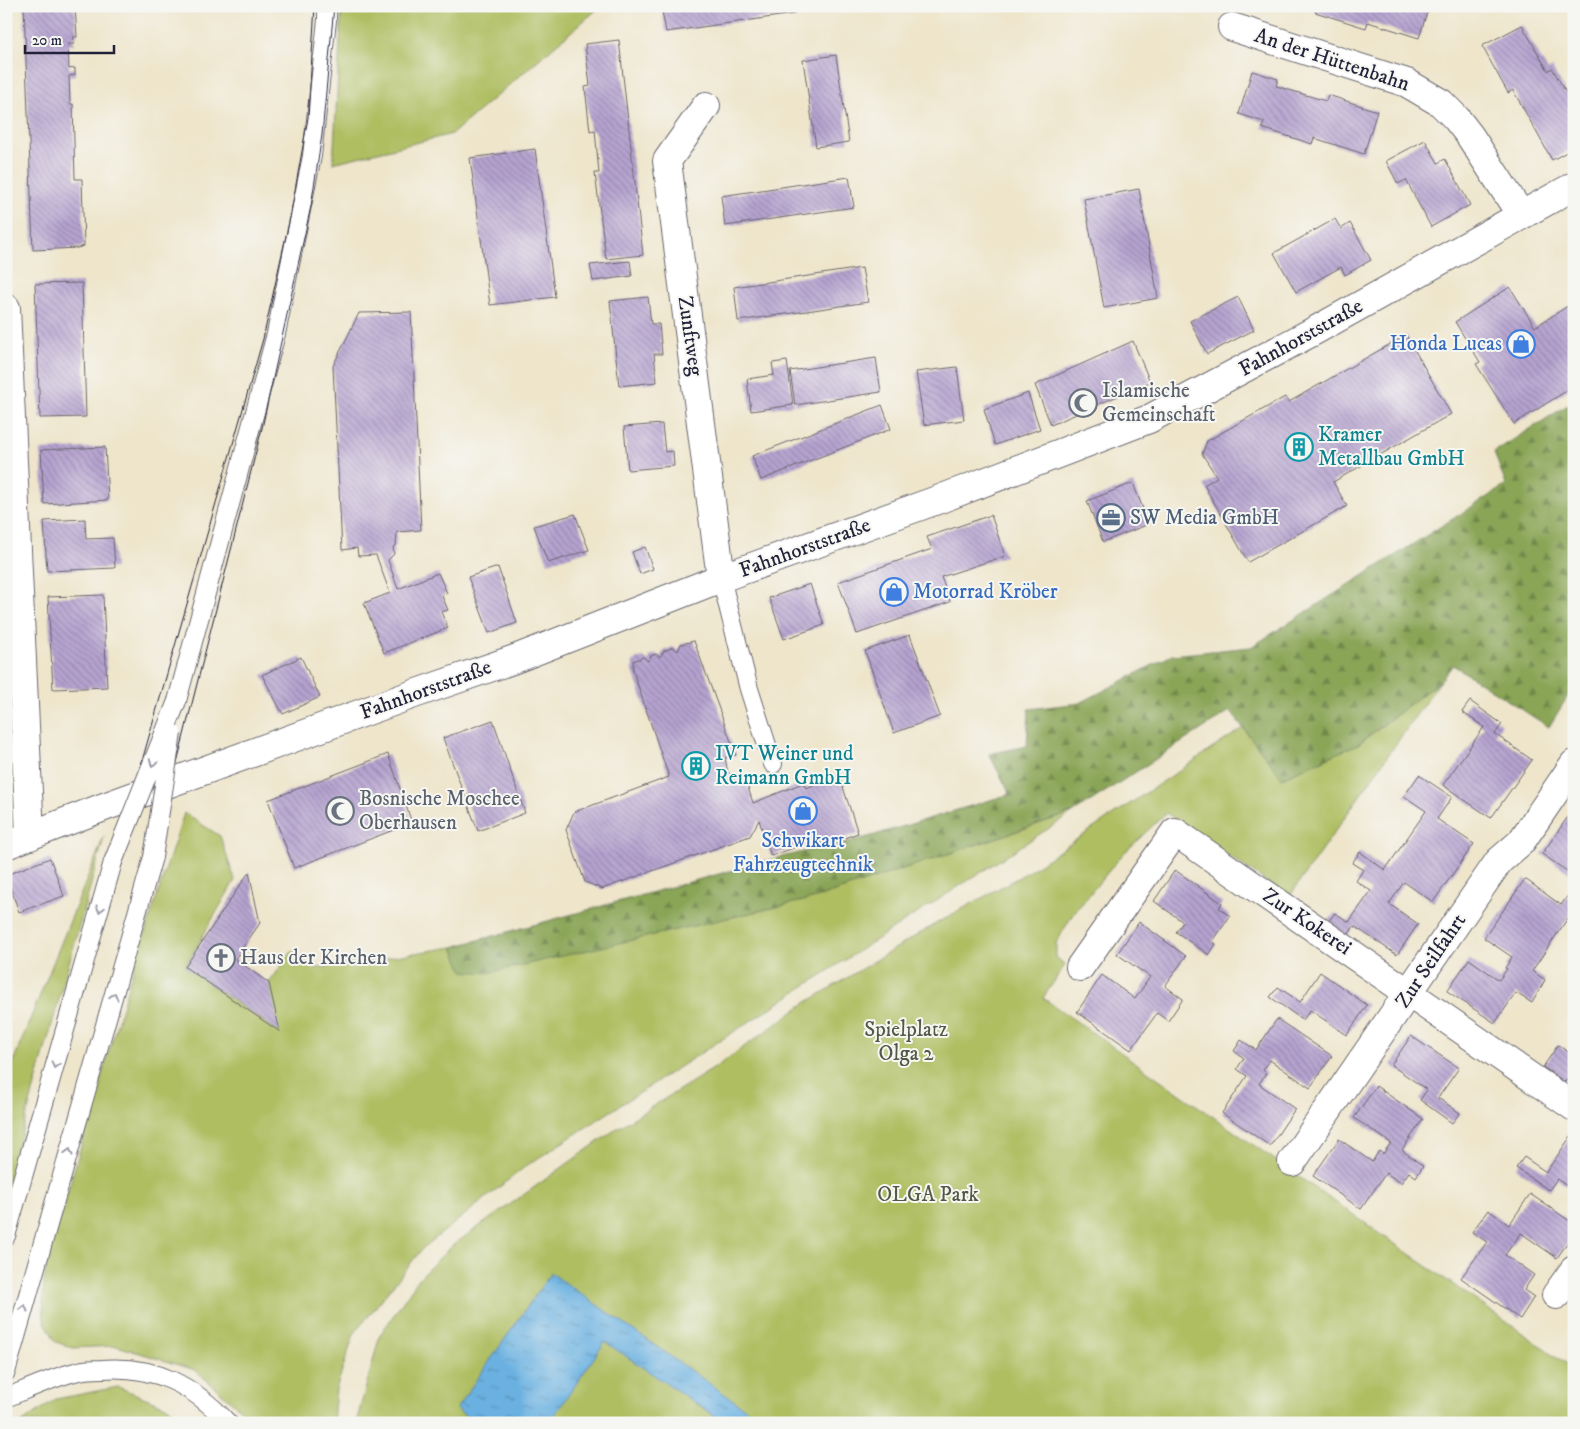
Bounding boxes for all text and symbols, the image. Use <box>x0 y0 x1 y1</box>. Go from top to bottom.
scale bar <box>25 22 114 54</box>
street label: An der Hüttenbahn <box>1251 23 1413 97</box>
text: 20 m <box>32 31 62 50</box>
street label: Fahnhorststraße <box>1234 293 1368 383</box>
street label: Zunftweg <box>672 294 709 378</box>
shop icon: Honda Lucas <box>1506 329 1536 359</box>
place label: Honda Lucas <box>1389 331 1502 357</box>
place label: Islamische Gemeinschaft <box>1102 378 1216 428</box>
mosque icon: Islamische Gemeinschaft <box>1068 388 1098 418</box>
place label: Kramer Metallbau GmbH <box>1318 422 1465 472</box>
building icon: Kramer Metallbau GmbH <box>1284 432 1314 462</box>
office icon: SW Media GmbH <box>1096 503 1126 533</box>
place label: SW Media GmbH <box>1130 505 1279 531</box>
street label: Fahnhorststraße <box>736 512 874 584</box>
shop icon: Motorrad Kröber <box>879 577 909 607</box>
place label: Motorrad Kröber <box>913 579 1058 605</box>
street label: Fahnhorststraße <box>357 654 495 726</box>
place label: IVT Weiner und Reimann GmbH <box>715 741 854 791</box>
building icon: IVT Weiner und Reimann GmbH <box>681 751 711 781</box>
one-way arrow <box>149 758 159 767</box>
place label: Bosnische Moschee Oberhausen <box>359 786 520 836</box>
mosque icon: Bosnische Moschee Oberhausen <box>325 796 355 826</box>
shop icon: Schwikart Fahrzeugtechnik <box>788 796 818 826</box>
place label: Schwikart Fahrzeugtechnik <box>733 828 874 878</box>
street label: Zur Kokerei <box>1258 883 1356 961</box>
one-way arrow <box>95 904 105 913</box>
street label: Zur Seilfahrt <box>1390 909 1472 1013</box>
church icon: Haus der Kirchen <box>206 943 236 973</box>
place label: Haus der Kirchen <box>240 945 387 971</box>
one-way arrow <box>108 992 118 1000</box>
park label: Spielplatz Olga 2 <box>864 1017 948 1067</box>
one-way arrow <box>50 1061 61 1070</box>
one-way arrow <box>63 1148 74 1156</box>
park label: OLGA Park <box>877 1182 979 1208</box>
one-way arrow <box>19 1305 29 1313</box>

